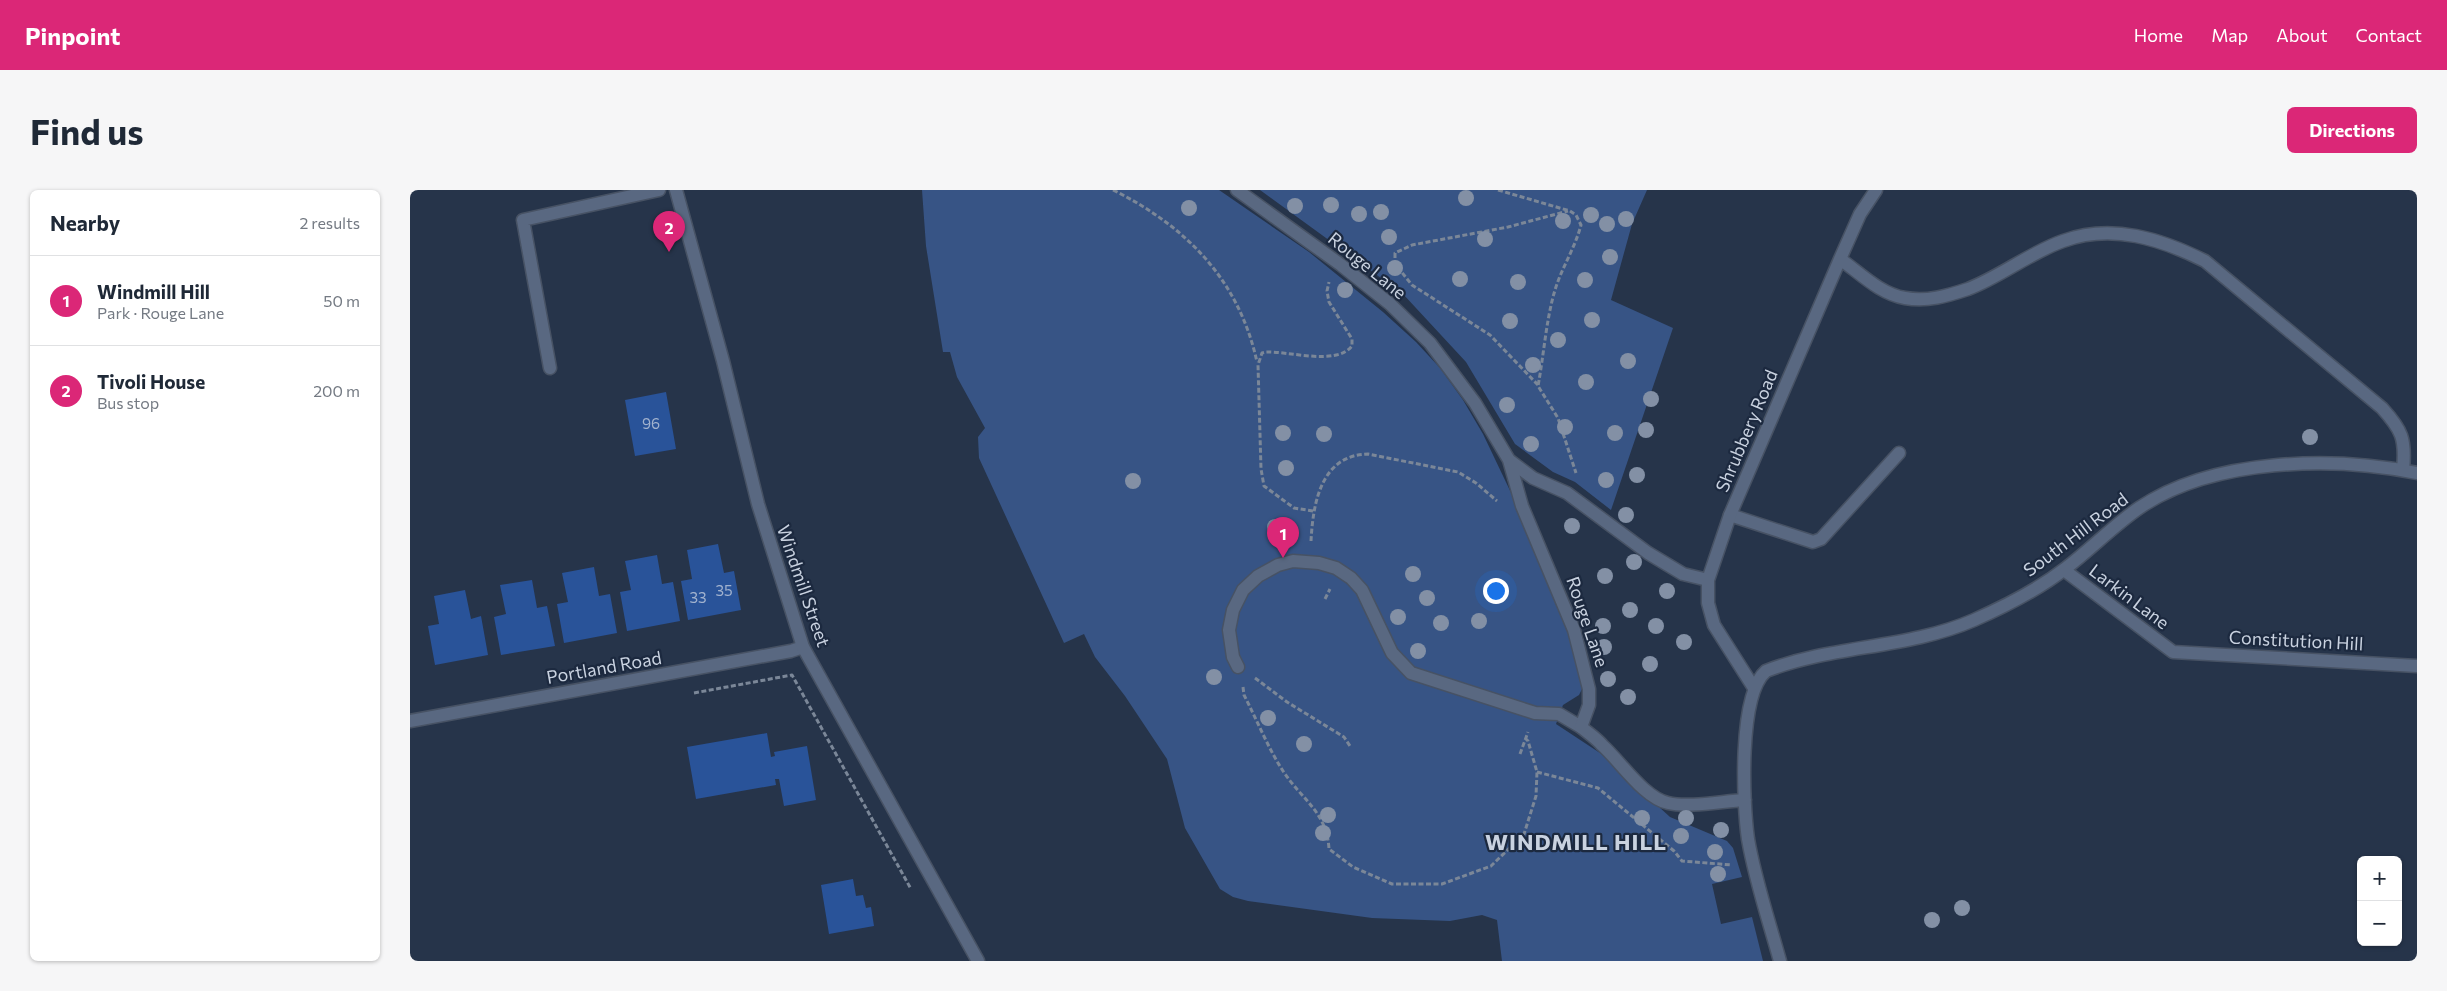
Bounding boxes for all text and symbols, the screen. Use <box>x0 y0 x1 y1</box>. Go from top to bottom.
text: Pinpoint <box>25 21 120 50</box>
text: Home <box>2134 24 2183 46</box>
text: Map <box>2211 24 2248 46</box>
text: About <box>2276 24 2328 46</box>
text: Contact <box>2356 24 2422 46</box>
button: Directions <box>2287 107 2417 153</box>
text: Find us <box>30 109 144 152</box>
text: Nearby <box>50 210 120 235</box>
pin: 2 <box>653 211 685 252</box>
text: 2 results <box>299 213 360 232</box>
street label: Rouge Lane <box>1324 227 1411 303</box>
text: Windmill Hill <box>97 280 210 303</box>
text: 1 <box>62 291 70 310</box>
text: 50 m <box>323 291 360 310</box>
text: Park · Rouge Lane <box>97 303 224 322</box>
street label: Shrubbery Road <box>1710 366 1782 495</box>
text: Tivoli House <box>97 370 205 393</box>
text: 2 <box>61 381 71 400</box>
text: 200 m <box>313 381 360 400</box>
text: Bus stop <box>97 393 159 412</box>
house number: 96 <box>642 414 660 432</box>
street label: South Hill Road <box>2019 488 2132 581</box>
pin: 1 <box>1267 517 1299 558</box>
street label: Windmill Street <box>773 522 835 650</box>
street label: Larkin Lane <box>2085 559 2174 633</box>
street label: Rouge Lane <box>1562 573 1614 670</box>
your location <box>1483 578 1509 604</box>
house number: 35 <box>715 581 733 599</box>
house number: 33 <box>689 588 707 606</box>
street label: Constitution Hill <box>2228 625 2364 655</box>
street label: Portland Road <box>545 646 663 688</box>
district label: WINDMILL HILL <box>1485 828 1667 855</box>
map controls <box>2357 856 2402 946</box>
button: + <box>2357 856 2402 901</box>
button: − <box>2357 901 2402 946</box>

